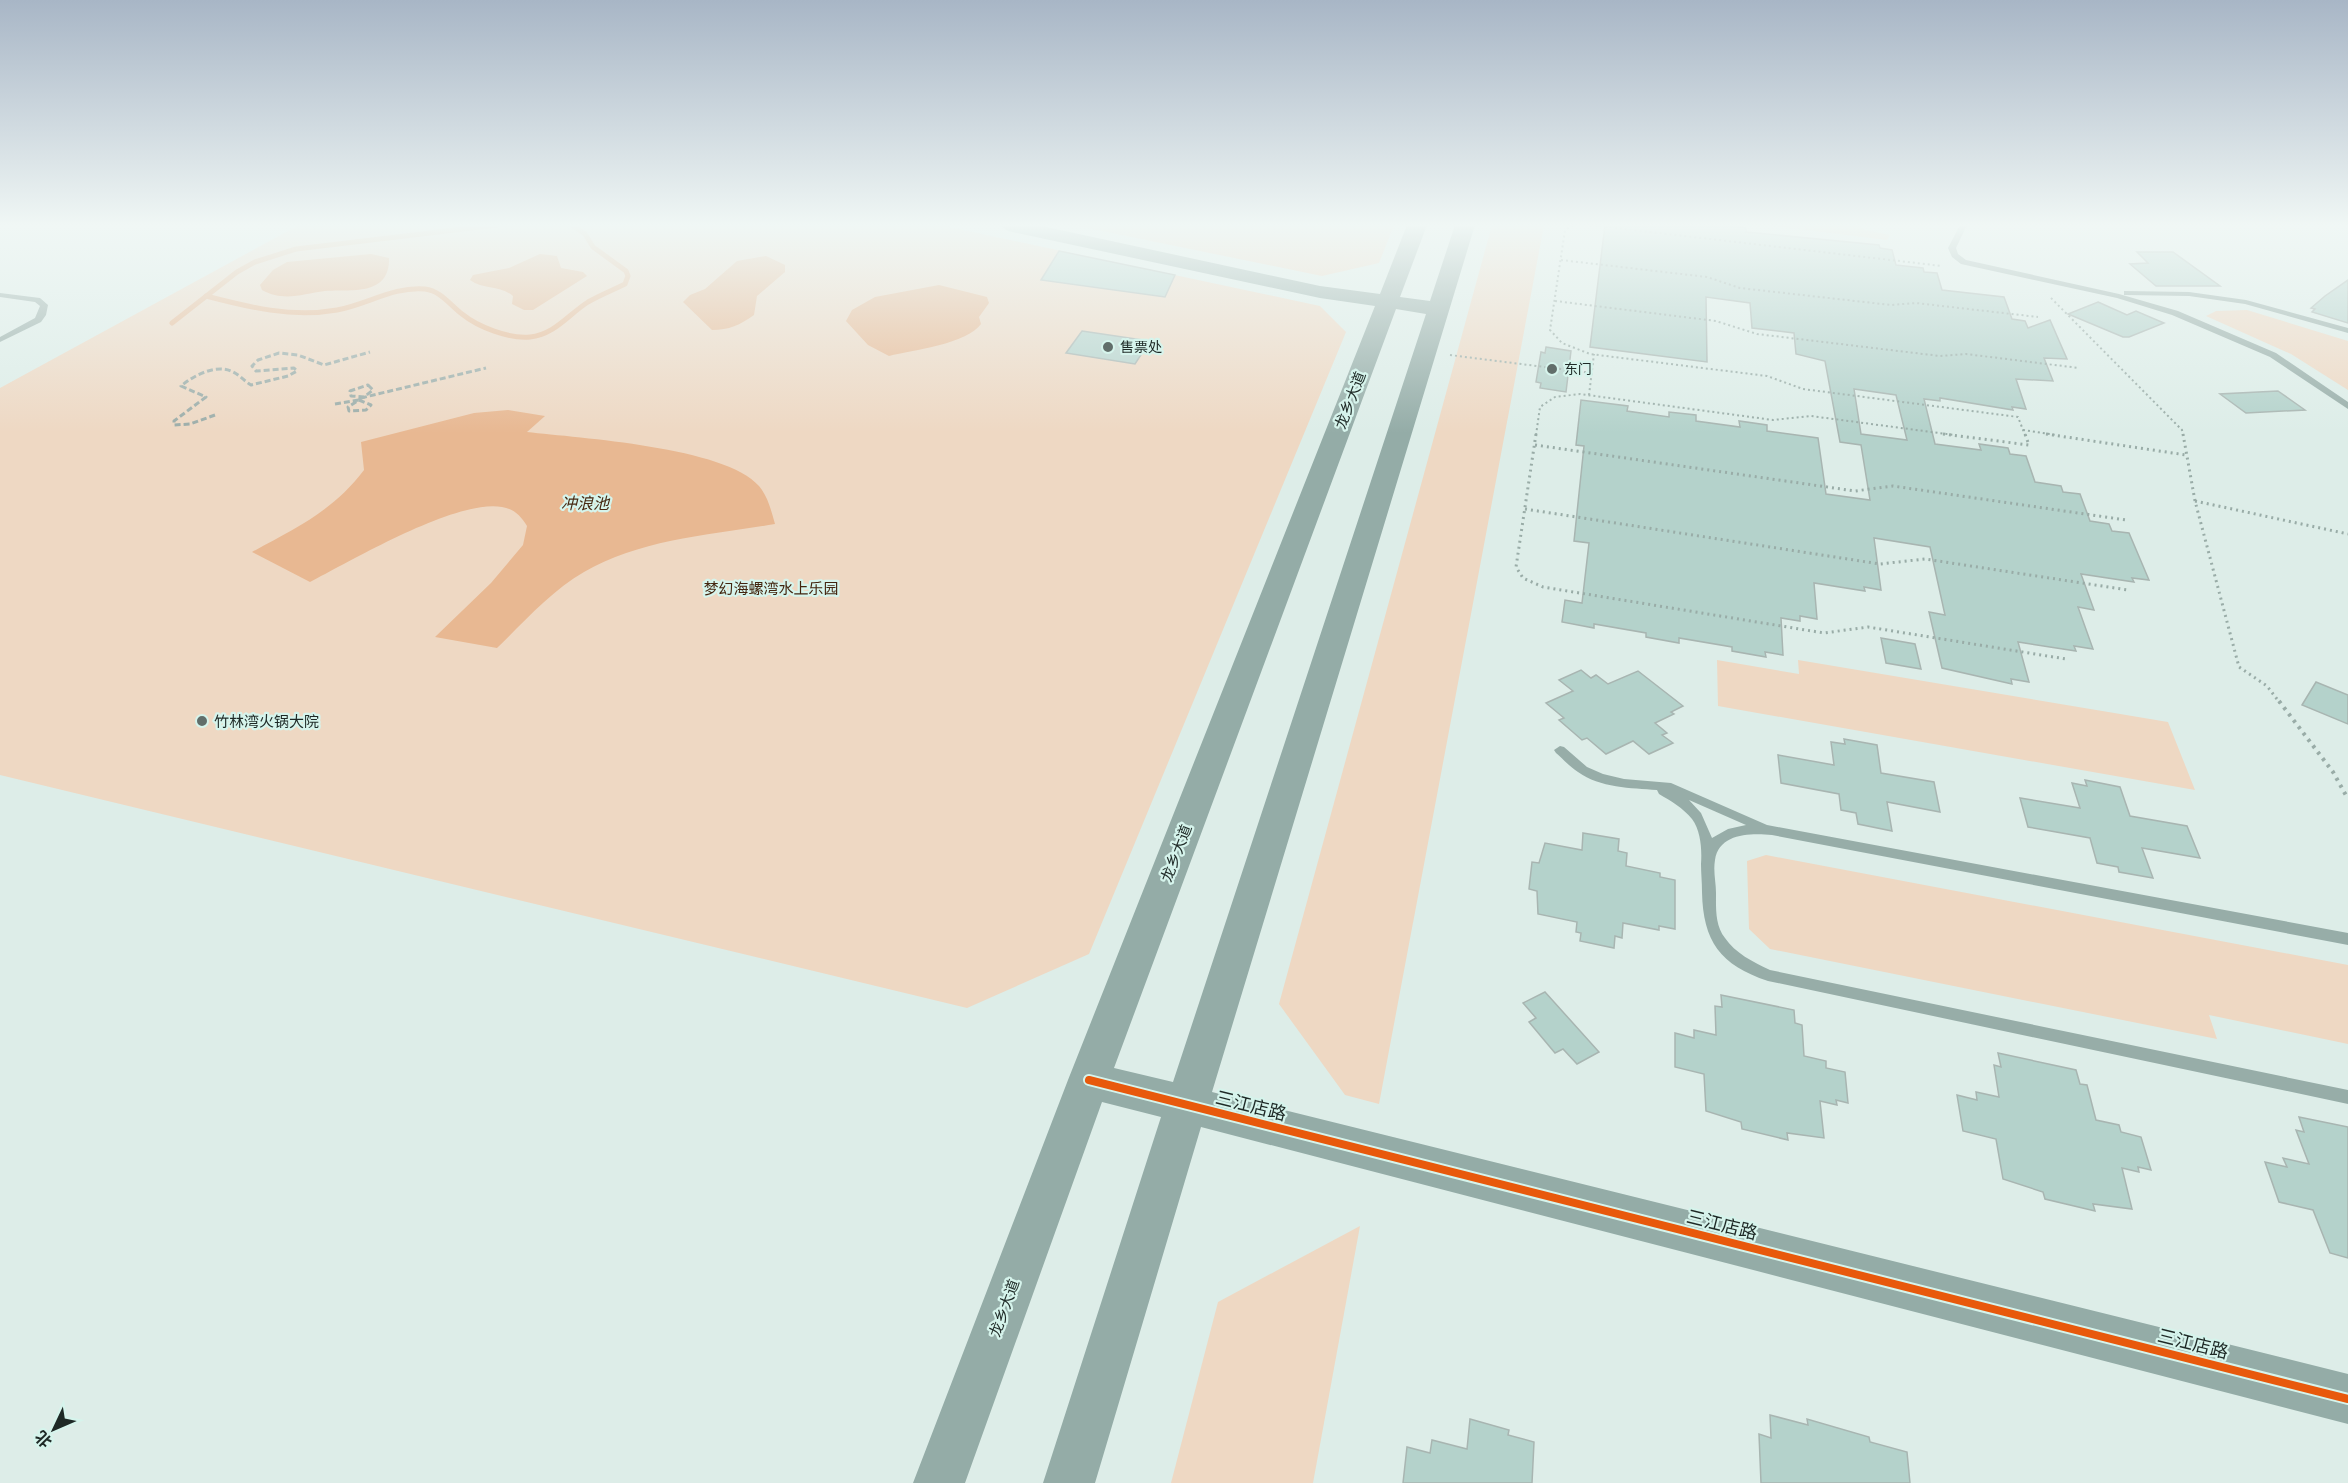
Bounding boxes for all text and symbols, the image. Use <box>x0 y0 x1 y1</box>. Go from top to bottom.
place label: 售票处 <box>1120 338 1162 356</box>
marker: 售票处 <box>1101 340 1115 354</box>
place label: 东门 <box>1564 360 1592 378</box>
marker: 东门 <box>1545 362 1559 376</box>
street label: 龙乡大道 <box>1330 369 1370 431</box>
water label: 冲浪池 <box>561 494 611 513</box>
park label: 梦幻海螺湾水上乐园 <box>703 579 839 598</box>
place label: 竹林湾火锅大院 <box>214 712 319 731</box>
marker: 竹林湾火锅大院 <box>195 714 209 728</box>
street label: 龙乡大道 <box>1156 822 1196 884</box>
street label: 三江店路 <box>1213 1087 1289 1125</box>
street label: 三江店路 <box>1684 1206 1760 1244</box>
street label: 龙乡大道 <box>985 1277 1023 1339</box>
street label: 三江店路 <box>2155 1325 2231 1363</box>
north arrow <box>24 1399 84 1459</box>
text: 北 <box>31 1427 56 1451</box>

